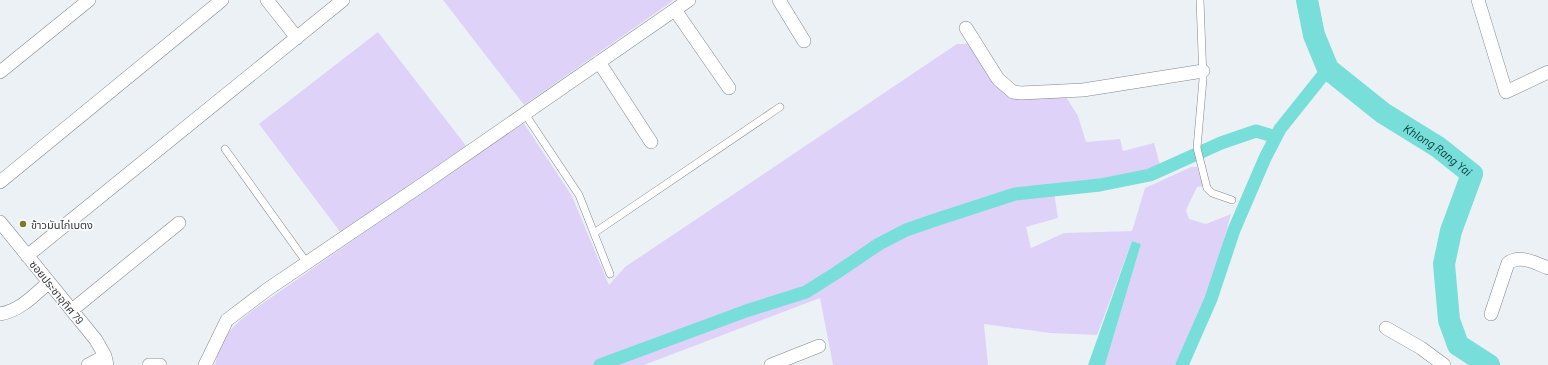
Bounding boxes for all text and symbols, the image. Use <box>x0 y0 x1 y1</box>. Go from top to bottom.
water label: Khlong Rang Yai <box>1401 121 1475 179</box>
place label: ข้าวมันไก่เบตง <box>31 218 93 231</box>
marker: ข้าวมันไก่เบตง <box>18 219 28 229</box>
street label: ซอยประชาอุทิศ 79 <box>27 257 87 327</box>

